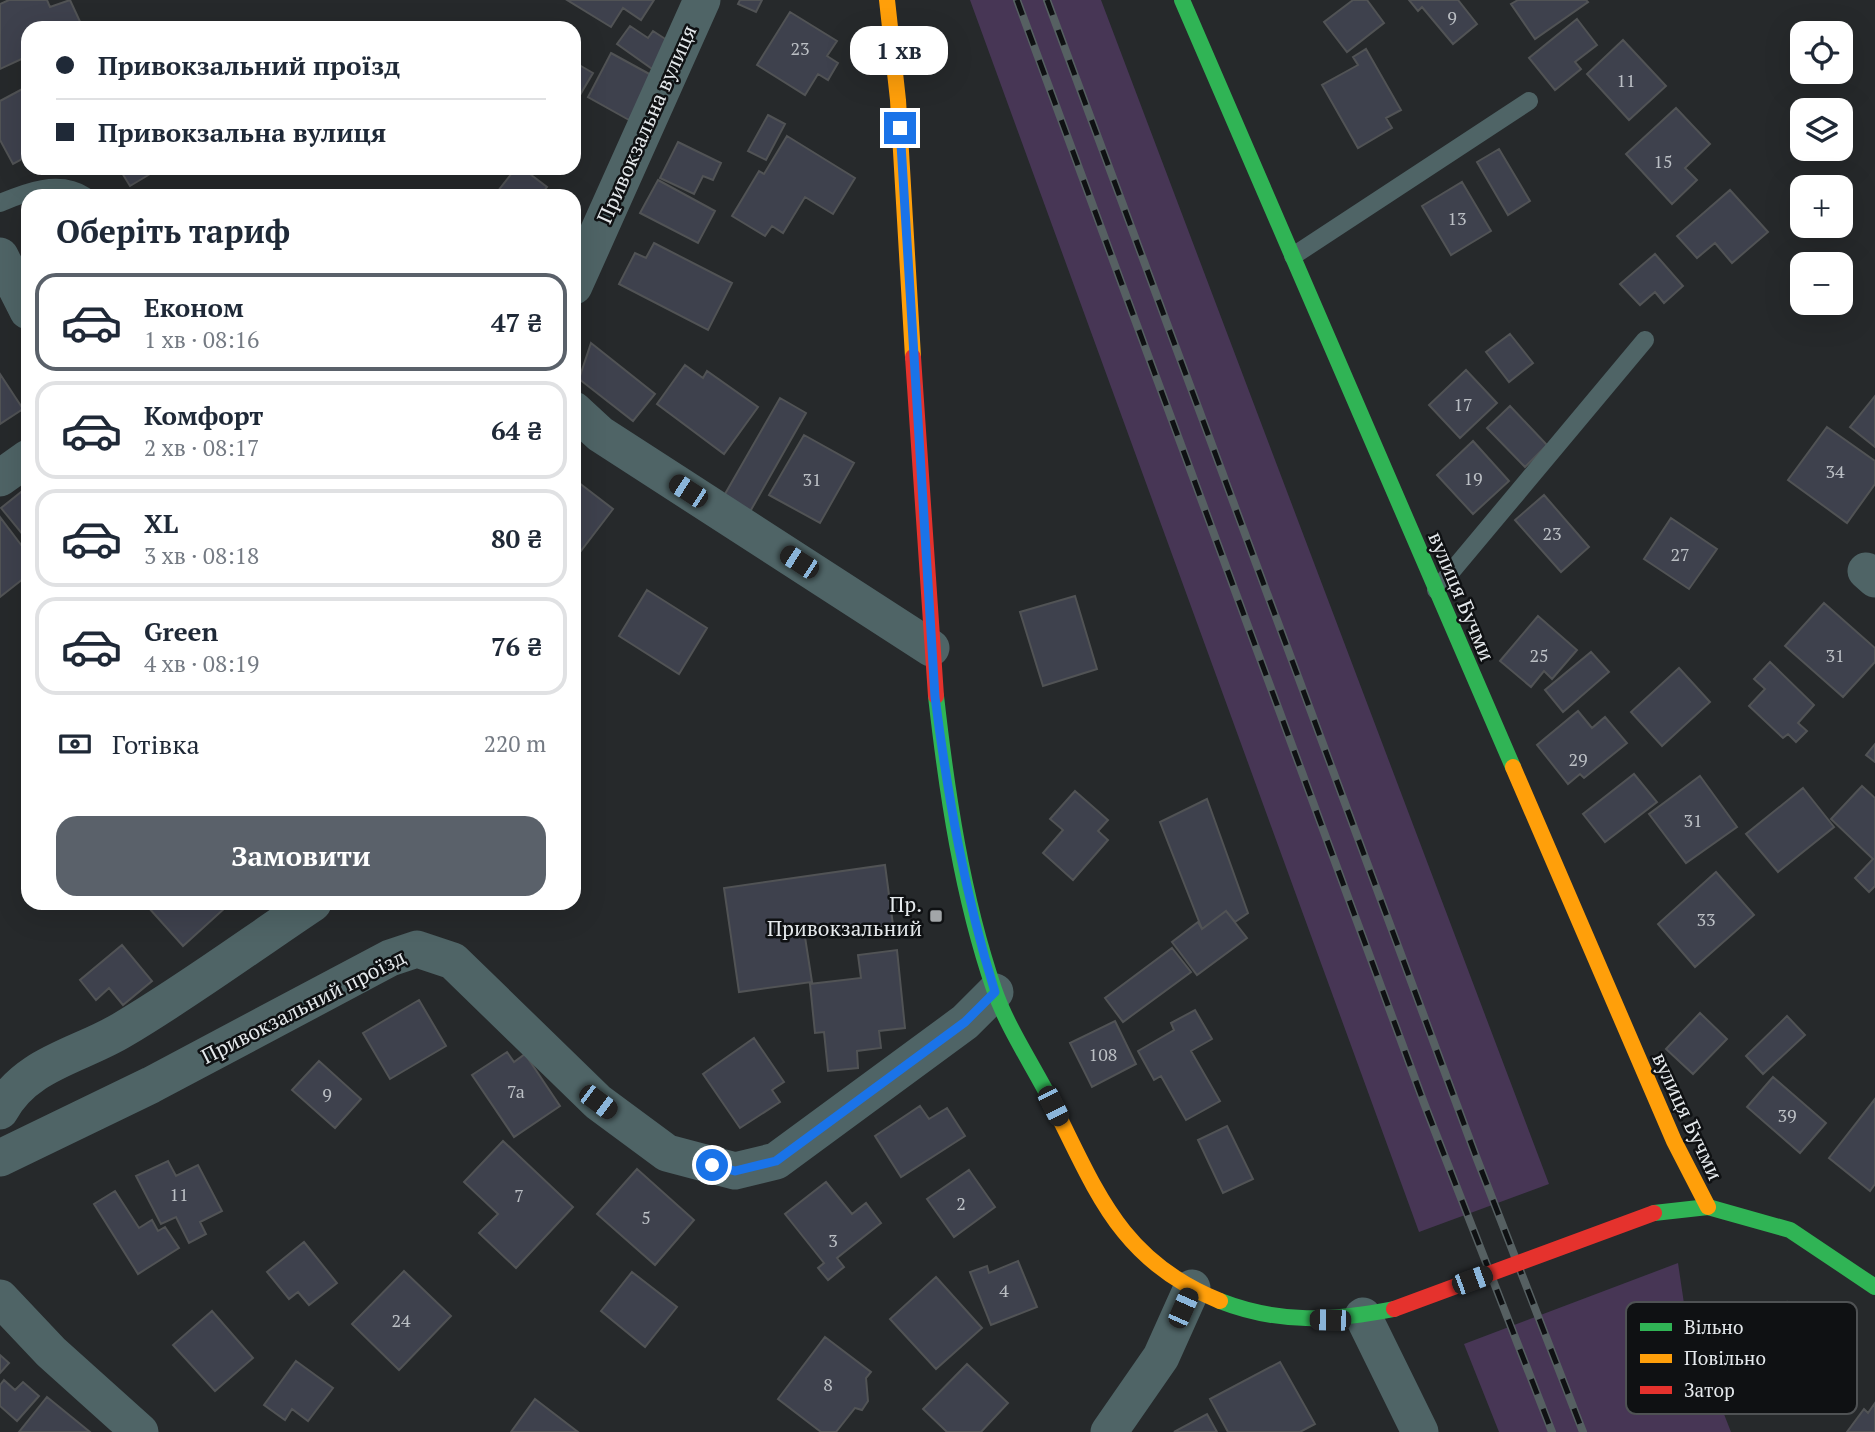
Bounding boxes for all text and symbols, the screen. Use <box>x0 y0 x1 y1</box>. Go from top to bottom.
house number: 9 <box>1447 5 1457 29</box>
street label: Привокзальна вулиця <box>590 20 702 228</box>
map controls <box>1790 21 1853 315</box>
button: locate <box>1790 21 1853 84</box>
callout: 1 хв <box>851 26 949 76</box>
text: 1 хв <box>876 35 922 66</box>
house number: 23 <box>790 36 810 60</box>
text: Привокзальний проїзд <box>98 48 400 82</box>
house number: 11 <box>1616 68 1636 92</box>
button: layers <box>1790 98 1853 161</box>
route end <box>884 112 916 144</box>
text: Привокзальна вулиця <box>98 115 386 149</box>
house number: 15 <box>1653 149 1673 173</box>
button: + <box>1790 175 1853 238</box>
house number: 13 <box>1447 206 1467 230</box>
text: Оберіть тариф <box>56 210 290 252</box>
button: − <box>1790 252 1853 315</box>
text: Економ <box>144 290 244 324</box>
icon: car <box>60 291 123 354</box>
text: 47 ₴ <box>491 305 542 339</box>
text: 1 хв · 08:16 <box>144 324 259 355</box>
house number: 17 <box>1453 392 1473 416</box>
text: Комфорт <box>144 398 263 432</box>
icon: car <box>60 399 123 462</box>
text: 64 ₴ <box>491 413 542 447</box>
text: 2 хв · 08:17 <box>144 432 259 463</box>
house number: 34 <box>1825 459 1845 483</box>
house number: 19 <box>1463 466 1483 490</box>
house number: 31 <box>802 467 822 491</box>
car <box>665 471 712 511</box>
text: XL <box>144 506 178 540</box>
icon: car <box>60 507 123 570</box>
text: 80 ₴ <box>491 521 542 555</box>
house number: 23 <box>1542 521 1562 545</box>
street label: вулиця Бучми <box>1422 527 1502 665</box>
text: 3 хв · 08:18 <box>144 540 259 571</box>
car <box>776 542 823 582</box>
house number: 27 <box>1670 542 1690 566</box>
text: Green <box>144 614 218 648</box>
icon: car <box>60 615 123 678</box>
text: 76 ₴ <box>491 629 542 663</box>
house number: 25 <box>1529 643 1549 667</box>
house number: 31 <box>1825 643 1845 667</box>
text: 4 хв · 08:19 <box>144 648 259 679</box>
icon: cash <box>56 725 94 763</box>
text: Готівка <box>112 727 200 761</box>
text: 220 m <box>484 728 546 759</box>
house number: 29 <box>1568 747 1588 771</box>
house number: 31 <box>1683 808 1703 832</box>
button: Замовити <box>56 816 546 896</box>
place label: Пр. Привокзальний <box>767 890 922 942</box>
house number: 33 <box>1696 907 1716 931</box>
marker: Пр. Привокзальний <box>928 908 944 924</box>
street label: Привокзальний проїзд <box>196 942 410 1070</box>
house number: 108 <box>1089 1042 1117 1066</box>
street label: вулиця Бучми <box>1646 1048 1730 1185</box>
house number: 7а <box>507 1079 525 1103</box>
car <box>575 1081 622 1123</box>
house number: 9 <box>322 1082 332 1106</box>
car <box>1035 1083 1072 1129</box>
house number: 39 <box>1777 1103 1797 1127</box>
route start <box>696 1149 728 1181</box>
house number: 11 <box>169 1182 189 1206</box>
house number: 7 <box>514 1183 524 1207</box>
house number: 2 <box>956 1191 966 1215</box>
house number: 5 <box>641 1205 651 1229</box>
house number: 3 <box>828 1228 838 1252</box>
car <box>1449 1263 1496 1297</box>
house number: 4 <box>999 1278 1009 1302</box>
car <box>1165 1285 1202 1331</box>
legend <box>1626 1302 1857 1414</box>
house number: 24 <box>391 1308 411 1332</box>
car <box>1309 1309 1352 1331</box>
text: Вільно <box>1684 1314 1744 1339</box>
text: Повільно <box>1684 1345 1766 1370</box>
house number: 8 <box>823 1372 833 1396</box>
text: Затор <box>1684 1377 1735 1402</box>

